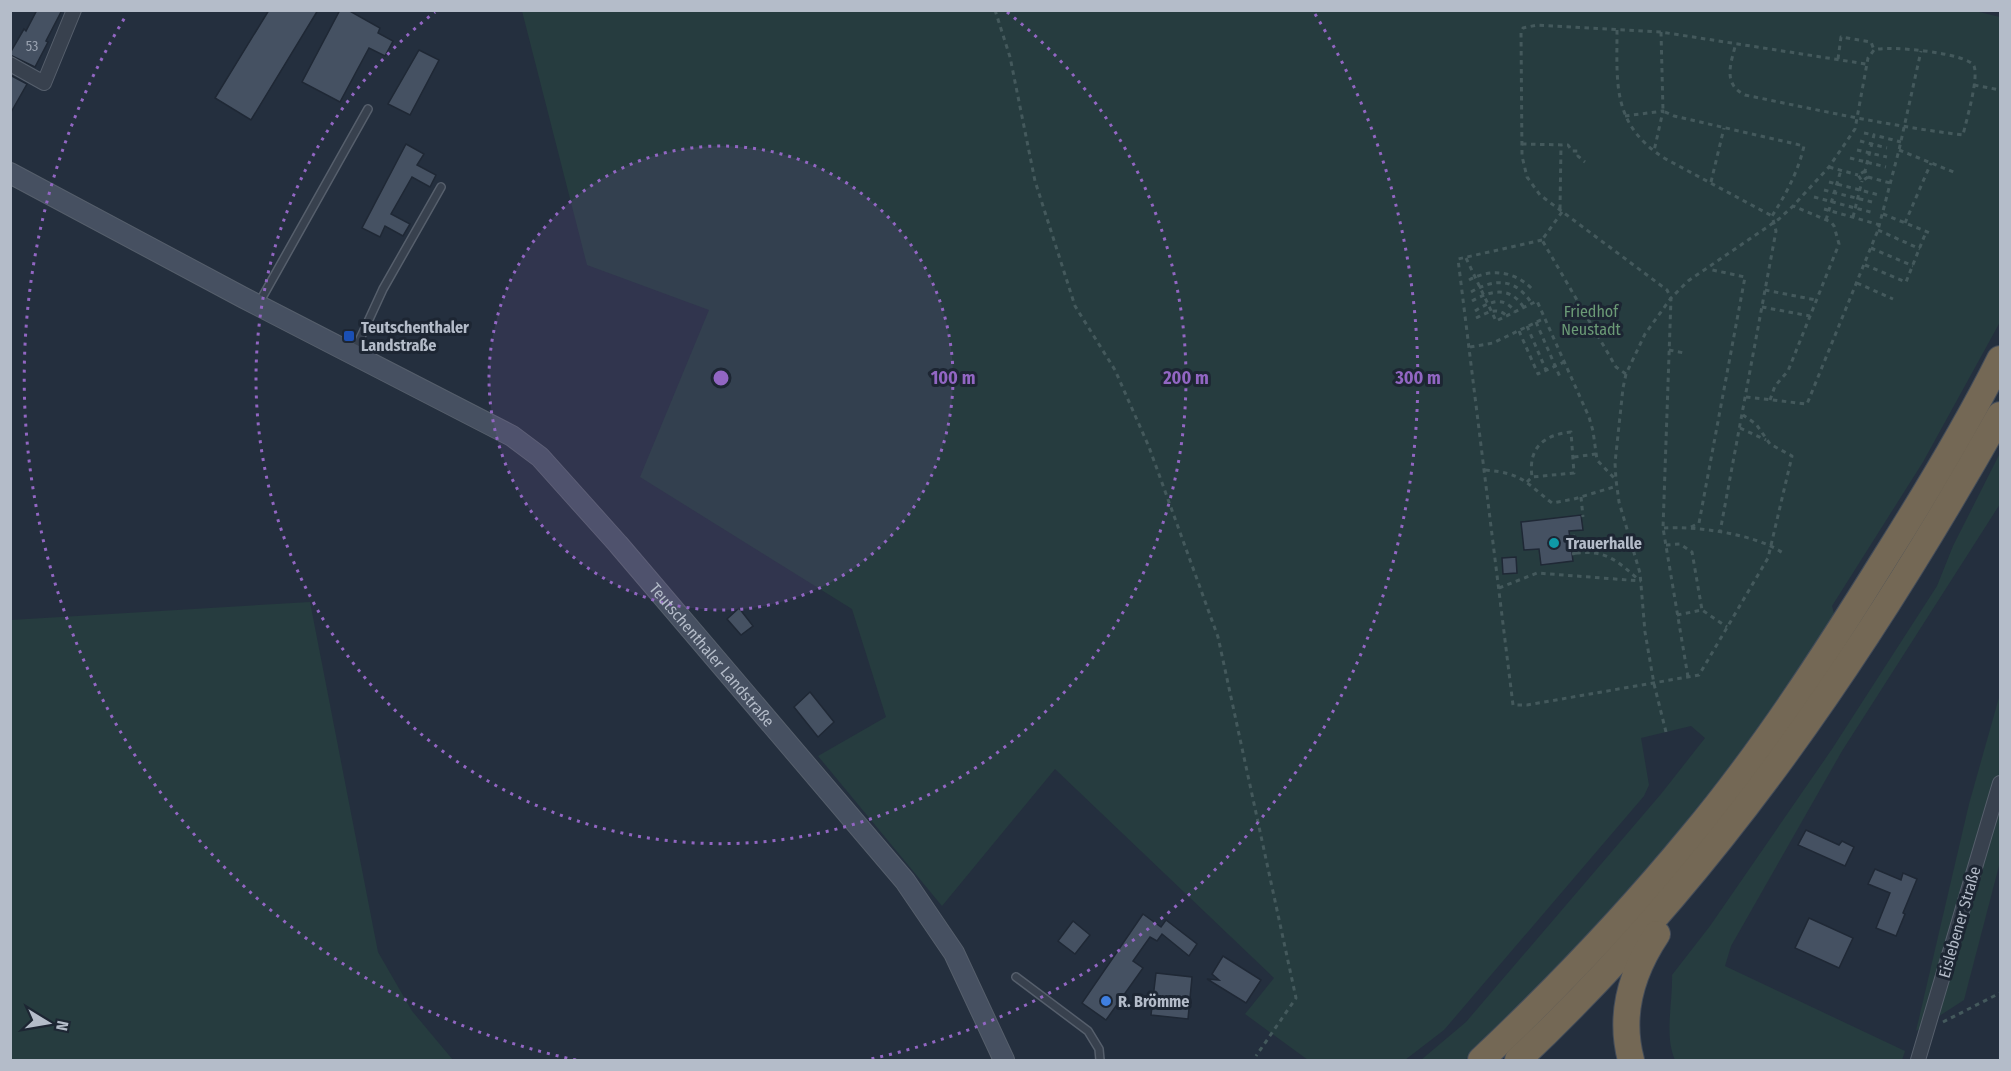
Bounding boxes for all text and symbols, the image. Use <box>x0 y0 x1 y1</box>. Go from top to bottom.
house number: 53 <box>26 38 38 55</box>
park label: Friedhof Neustadt <box>1561 302 1622 339</box>
place label: Teutschenthaler Landstraße <box>361 318 469 355</box>
marker: Teutschenthaler Landstraße <box>342 329 356 343</box>
text: 100 m <box>931 367 975 389</box>
text: 200 m <box>1162 367 1209 389</box>
text: 300 m <box>1394 367 1441 389</box>
centre of rings <box>711 368 731 388</box>
place label: Trauerhalle <box>1566 534 1642 553</box>
marker: Trauerhalle <box>1547 536 1561 550</box>
street label: Teutschenthaler Landstraße <box>645 579 778 731</box>
street label: Eislebener Straße <box>1934 864 1984 980</box>
place label: R. Brömme <box>1118 992 1189 1011</box>
north arrow <box>18 993 78 1053</box>
marker: R. Brömme <box>1099 994 1113 1008</box>
text: N <box>52 1019 72 1032</box>

